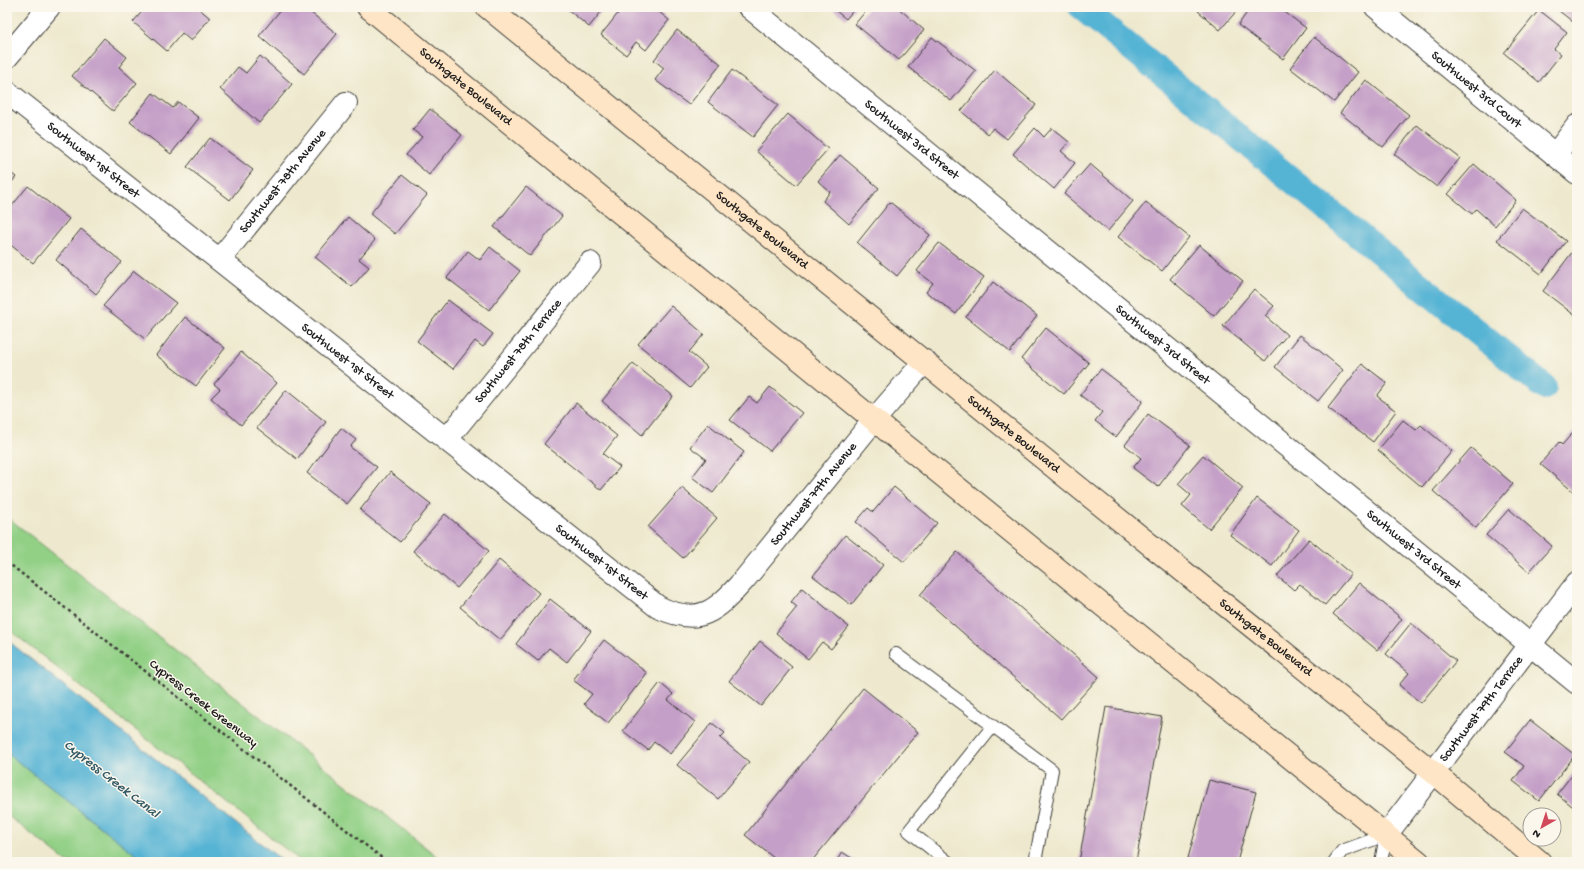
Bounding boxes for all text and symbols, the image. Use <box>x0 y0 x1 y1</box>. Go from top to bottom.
street label: Southgate Boulevard <box>416 44 516 130</box>
street label: Southwest 3rd Court <box>1428 48 1526 133</box>
street label: Southwest 3rd Street <box>861 97 963 184</box>
street label: Southwest 1st Street <box>44 119 144 203</box>
street label: Southwest 78th Avenue <box>236 126 330 236</box>
street label: Southgate Boulevard <box>712 188 812 273</box>
street label: Southwest 78th Terrace <box>472 296 565 406</box>
street label: Southwest 3rd Street <box>1112 302 1214 389</box>
street label: Southwest 1st Street <box>298 320 398 404</box>
street label: Southgate Boulevard <box>964 392 1064 477</box>
street label: Southwest 79th Avenue <box>767 439 860 549</box>
street label: Southwest 3rd Street <box>1363 507 1465 594</box>
street label: Southwest 1st Street <box>552 521 652 605</box>
street label: Southgate Boulevard <box>1216 596 1316 680</box>
street label: Southwest 79th Terrace <box>1436 653 1527 765</box>
street label: Cypress Creek Greenway <box>146 657 261 751</box>
water label: Cypress Creek Canal <box>60 737 163 823</box>
north arrow <box>1522 807 1562 847</box>
text: N <box>1530 826 1544 840</box>

